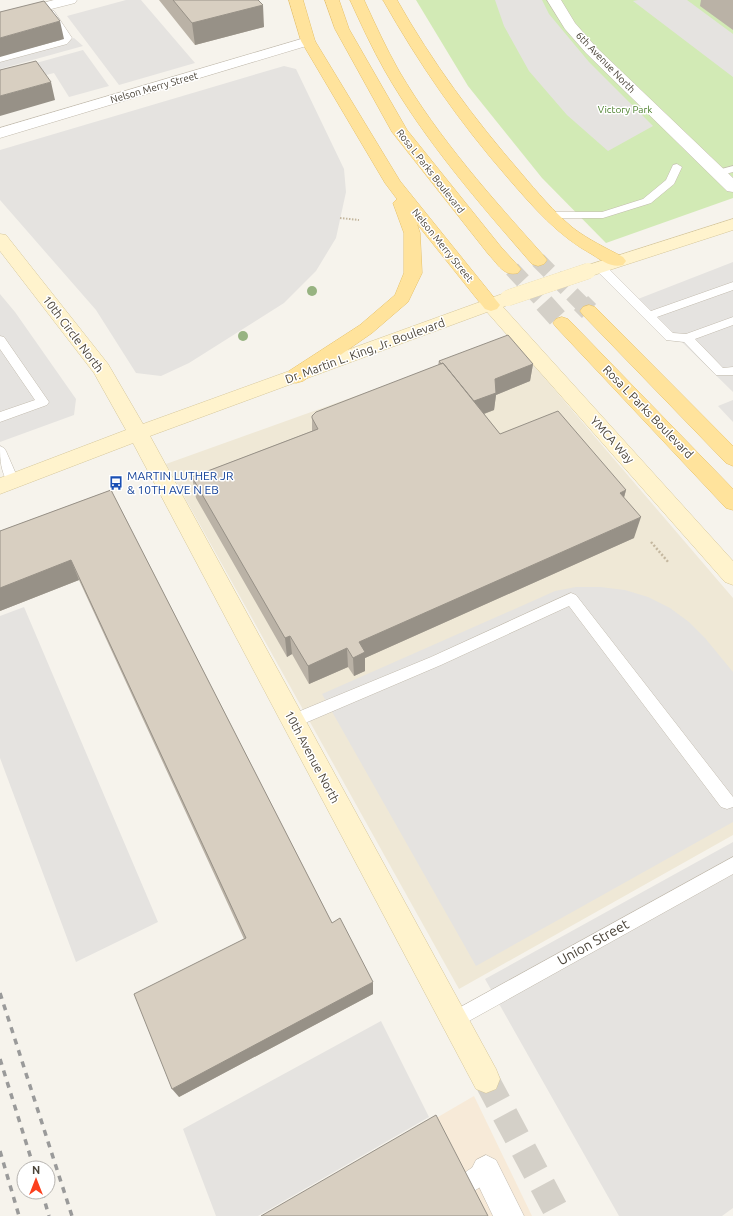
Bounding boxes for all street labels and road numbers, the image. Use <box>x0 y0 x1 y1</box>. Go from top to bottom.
street label: 6th Avenue North <box>574 30 637 95</box>
street label: Nelson Merry Street <box>109 70 199 105</box>
street label: Rosa L Parks Boulevard <box>394 127 467 216</box>
street label: Nelson Merry Street <box>410 207 475 284</box>
street label: 10th Circle North <box>40 293 106 375</box>
street label: Dr. Martin L. King, Jr. Boulevard <box>283 316 446 386</box>
street label: Rosa L Parks Boulevard <box>601 363 696 461</box>
street label: YMCA Way <box>588 414 637 466</box>
street label: 10th Avenue North <box>283 708 342 805</box>
street label: Union Street <box>554 916 632 968</box>

